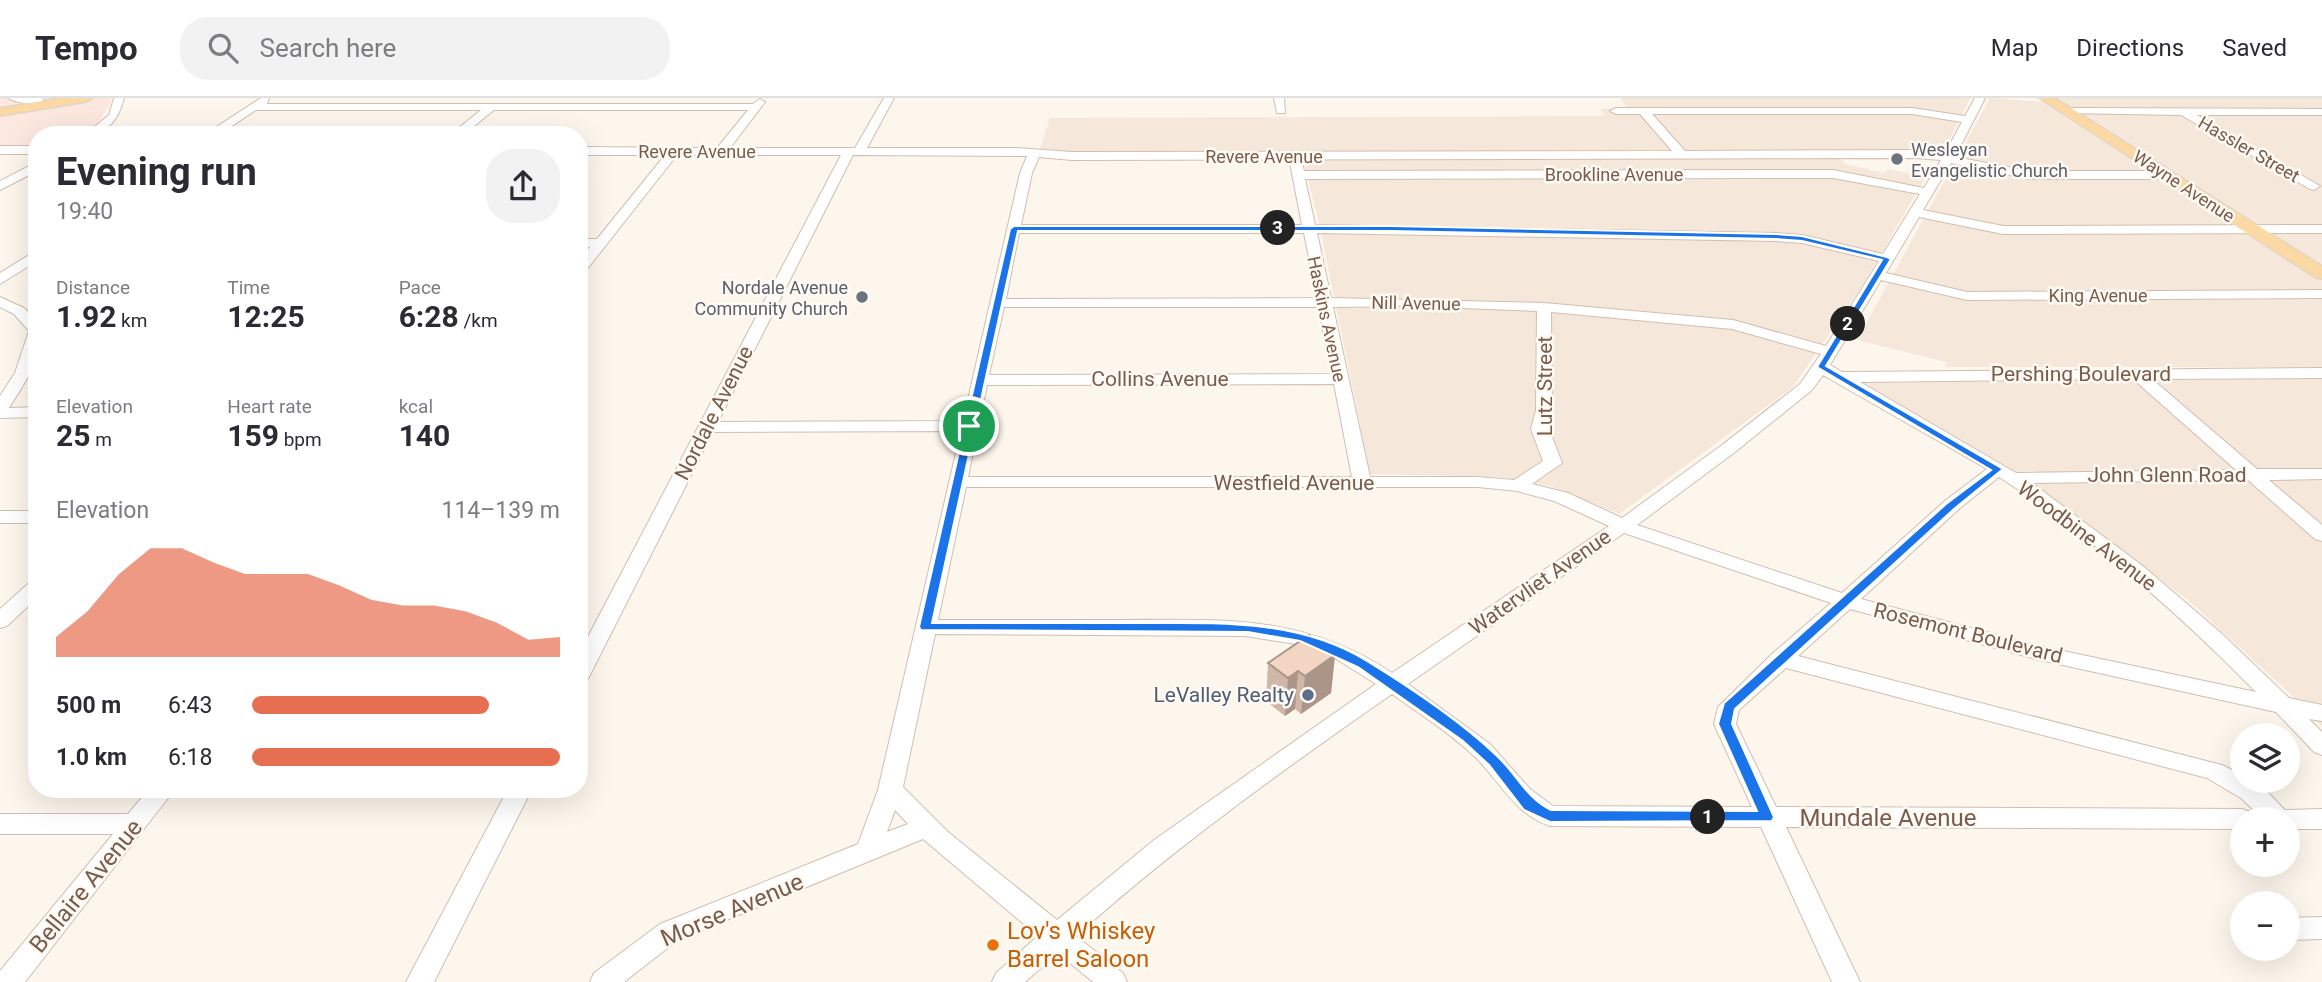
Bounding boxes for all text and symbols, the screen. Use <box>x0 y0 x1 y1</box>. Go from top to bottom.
search box <box>180 17 670 80</box>
text: Tempo <box>35 29 138 68</box>
icon: search <box>204 29 242 67</box>
text: Search here <box>260 33 396 63</box>
text: Map <box>1991 34 2038 62</box>
text: Directions <box>2076 34 2184 62</box>
text: Saved <box>2222 34 2287 62</box>
street label: Hassler Street <box>2195 112 2303 186</box>
place label: Wesleyan Evangelistic Church <box>1911 139 2068 181</box>
street label: Revere Avenue <box>638 141 756 162</box>
street label: Wayne Avenue <box>2129 145 2239 227</box>
street label: Revere Avenue <box>1205 146 1323 167</box>
button: share <box>486 149 560 223</box>
text: Evening run <box>56 150 257 194</box>
marker: Wesleyan Evangelistic Church <box>1889 151 1905 167</box>
street label: Brookline Avenue <box>1545 164 1683 185</box>
text: 19:40 <box>56 198 113 225</box>
pin: 3 <box>1260 211 1296 246</box>
text: 3 <box>1272 216 1283 239</box>
street label: Haskins Avenue <box>1303 254 1351 384</box>
text: Distance <box>56 276 130 299</box>
text: Time <box>227 276 270 299</box>
text: Pace <box>399 276 441 299</box>
place label: Nordale Avenue Community Church <box>695 277 848 319</box>
street label: King Avenue <box>2048 285 2148 306</box>
marker: Nordale Avenue Community Church <box>854 289 870 305</box>
street label: Nill Avenue <box>1371 292 1461 314</box>
text: 1.92 <box>56 299 116 334</box>
text: 12:25 <box>227 299 305 334</box>
text: 6:28 <box>399 299 459 334</box>
pin: 2 <box>1830 306 1866 342</box>
text: km <box>116 309 147 332</box>
text: /km <box>459 309 498 332</box>
text: 2 <box>1842 312 1853 335</box>
street label: Lutz Street <box>1533 336 1557 436</box>
street label: Nordale Avenue <box>670 342 758 484</box>
street label: Pershing Boulevard <box>1991 362 2171 386</box>
street label: Collins Avenue <box>1091 367 1229 391</box>
text: Elevation <box>56 395 133 418</box>
text: Heart rate <box>227 395 312 418</box>
text: kcal <box>399 395 433 418</box>
pin <box>939 396 999 456</box>
icon: arrive <box>950 407 988 445</box>
text: 25 <box>56 418 90 453</box>
text: 159 <box>227 418 279 453</box>
text: 140 <box>399 418 450 453</box>
text: m <box>90 428 112 451</box>
text: bpm <box>279 428 322 451</box>
street label: John Glenn Road <box>2087 463 2247 487</box>
street label: Westfield Avenue <box>1214 471 1374 495</box>
street label: Woodbine Avenue <box>2013 476 2161 596</box>
text: Elevation <box>56 497 149 524</box>
text: 114–139 m <box>441 497 560 524</box>
street label: Watervliet Avenue <box>1465 524 1615 640</box>
street label: Rosemont Boulevard <box>1871 598 2065 668</box>
place label: LeValley Realty <box>1153 683 1294 707</box>
marker: LeValley Realty <box>1300 687 1316 703</box>
text: 500 m <box>56 692 121 719</box>
text: 6:43 <box>168 692 212 719</box>
map controls <box>2230 723 2300 961</box>
button: layers <box>2230 723 2300 793</box>
text: 1.0 km <box>56 744 127 771</box>
text: 6:18 <box>168 744 212 771</box>
pin: 1 <box>1690 800 1726 834</box>
street label: Mundale Avenue <box>1799 804 1977 832</box>
text: 1 <box>1702 805 1713 828</box>
button: + <box>2230 807 2300 877</box>
street label: Bellaire Avenue <box>24 814 148 958</box>
street label: Morse Avenue <box>656 867 808 953</box>
button: − <box>2230 891 2300 961</box>
place label: Lov's Whiskey Barrel Saloon <box>1007 917 1156 973</box>
marker: Lov's Whiskey Barrel Saloon <box>985 937 1001 953</box>

